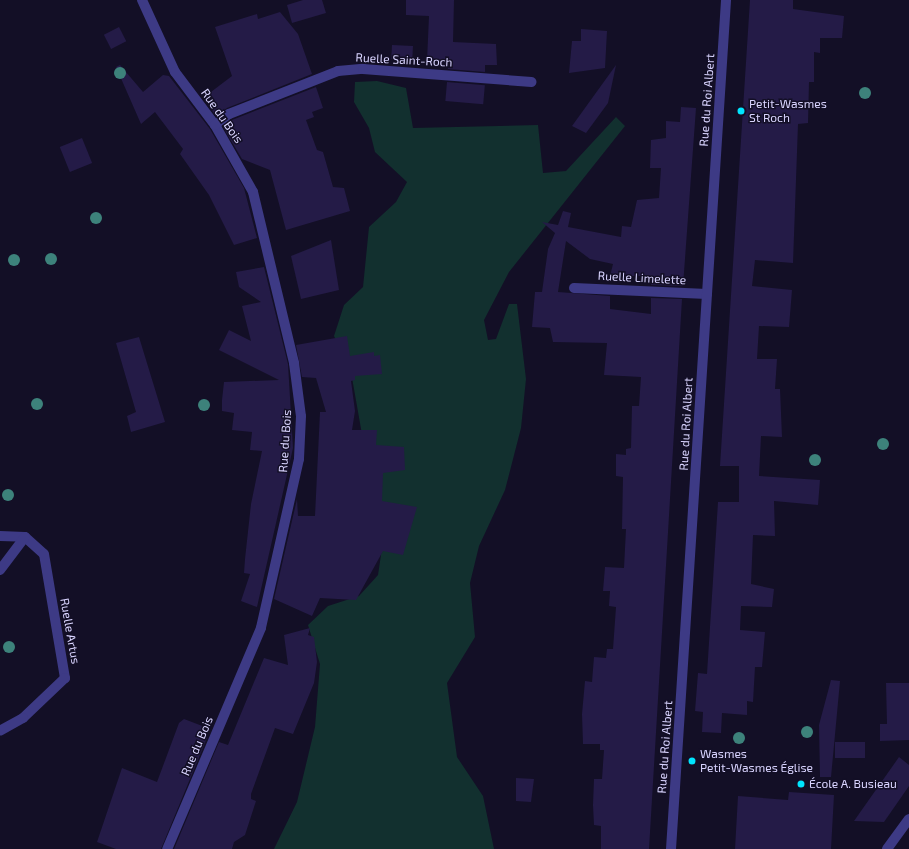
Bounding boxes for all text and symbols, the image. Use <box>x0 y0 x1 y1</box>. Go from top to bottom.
street label: Ruelle Saint-Roch <box>355 50 453 70</box>
street label: Rue du Roi Albert <box>697 53 717 147</box>
street label: Rue du Bois <box>198 86 246 146</box>
place label: Petit-Wasmes St Roch <box>749 97 827 125</box>
marker: Petit-Wasmes St Roch <box>736 106 746 116</box>
street label: Ruelle Limelette <box>597 268 687 288</box>
street label: Rue du Roi Albert <box>676 377 696 471</box>
street label: Rue du Bois <box>276 409 294 473</box>
street label: Ruelle Artus <box>57 597 83 665</box>
street label: Rue du Roi Albert <box>655 700 675 794</box>
street label: Rue du Bois <box>178 714 216 778</box>
place label: Wasmes Petit-Wasmes Église <box>700 747 813 775</box>
marker: Wasmes Petit-Wasmes Église <box>687 756 697 766</box>
place label: École A. Busieau <box>809 777 897 791</box>
marker: École A. Busieau <box>796 779 806 789</box>

